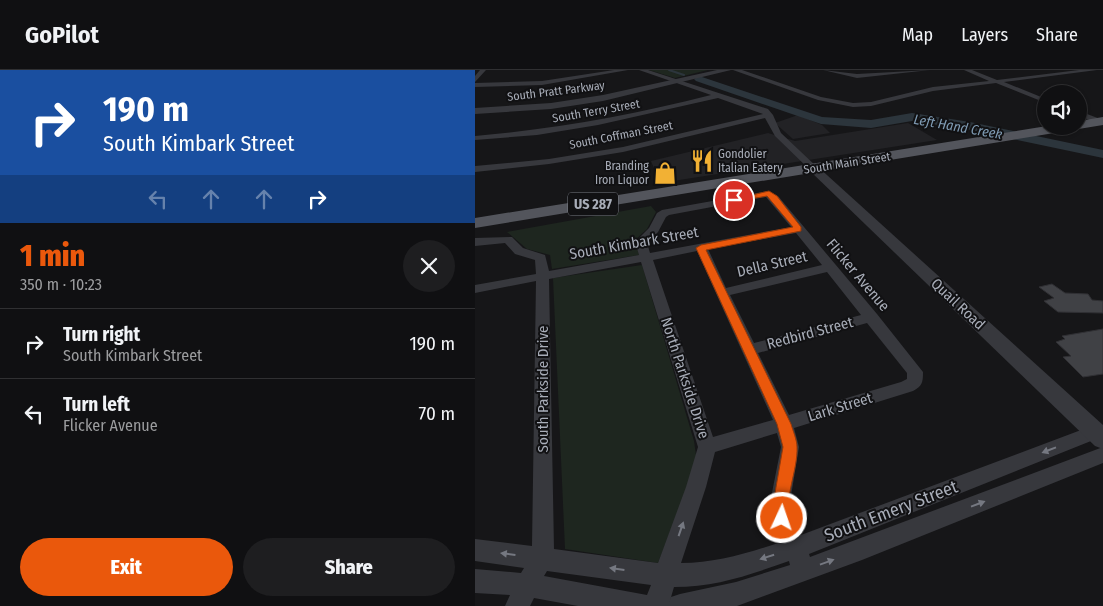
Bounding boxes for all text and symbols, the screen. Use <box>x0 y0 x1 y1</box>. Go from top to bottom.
text: GoPilot <box>25 21 99 49</box>
text: Map <box>902 24 933 46</box>
text: Layers <box>961 24 1008 46</box>
text: Share <box>1036 24 1078 46</box>
street label: South Pratt Parkway <box>506 78 606 104</box>
map controls <box>1037 85 1087 135</box>
button: sound <box>1037 85 1087 135</box>
text: 190 m <box>103 88 189 130</box>
icon: right <box>20 90 85 155</box>
street label: South Terry Street <box>551 96 641 126</box>
water label: Left Hand Creek <box>912 111 1004 143</box>
street label: South Coffman Street <box>568 118 674 152</box>
text: South Kimbark Street <box>103 130 295 157</box>
place label: Gondolier Italian Eatery <box>718 147 783 175</box>
restaurant icon: Gondolier Italian Eatery <box>689 148 715 174</box>
street label: South Main Street <box>803 149 891 177</box>
place label: Branding Iron Liquor <box>595 159 650 187</box>
shop icon: Branding Iron Liquor <box>652 160 678 186</box>
pin <box>713 179 755 221</box>
icon: left <box>144 185 172 213</box>
icon: ahead <box>197 185 225 213</box>
icon: ahead <box>250 185 278 213</box>
icon: right <box>303 185 331 213</box>
icon: arrive <box>720 186 748 214</box>
road number: US 287 <box>568 192 618 216</box>
street label: South Kimbark Street <box>568 223 700 263</box>
street label: Flicker Avenue <box>823 235 893 315</box>
text: 1 min <box>20 238 85 274</box>
button: close <box>403 240 455 292</box>
street label: Della Street <box>735 247 809 281</box>
text: 350 m · 10:23 <box>20 275 102 294</box>
street label: Quail Road <box>927 275 989 333</box>
street label: Redbird Street <box>765 313 855 353</box>
street label: North Parkside Drive <box>657 315 713 441</box>
text: Turn right <box>63 323 140 346</box>
street label: South Parkside Drive <box>534 326 552 453</box>
icon: right <box>20 330 48 358</box>
text: 190 m <box>409 332 455 355</box>
text: South Kimbark Street <box>63 346 202 365</box>
street label: Lark Street <box>806 389 875 425</box>
text: Turn left <box>63 393 130 416</box>
icon: left <box>20 400 48 428</box>
text: 70 m <box>419 402 455 425</box>
text: Flicker Avenue <box>63 416 158 435</box>
one-way arrow <box>1041 446 1056 454</box>
street label: South Emery Street <box>821 475 961 547</box>
position arrow <box>755 491 807 543</box>
one-way arrow <box>971 500 986 507</box>
one-way arrow <box>677 521 685 536</box>
button: Exit <box>20 538 233 596</box>
button: Share <box>243 538 455 596</box>
one-way arrow <box>500 550 516 558</box>
one-way arrow <box>759 554 774 562</box>
one-way arrow <box>820 558 835 566</box>
one-way arrow <box>608 564 624 572</box>

